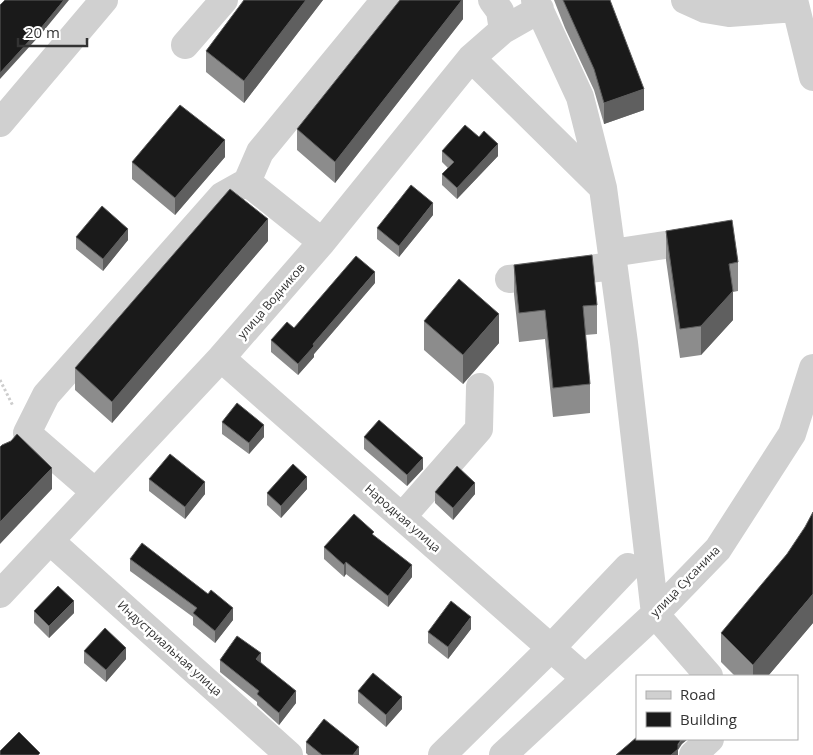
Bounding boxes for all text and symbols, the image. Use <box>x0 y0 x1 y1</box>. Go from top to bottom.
scale bar <box>18 15 86 47</box>
text: 20 m <box>25 22 60 42</box>
street label: улица Водников <box>233 259 309 343</box>
street label: Народная улица <box>361 480 445 556</box>
street label: улица Сусанина <box>646 542 724 620</box>
street label: Индустриальная улица <box>114 596 226 700</box>
legend <box>636 675 798 740</box>
text: Road <box>680 684 716 704</box>
text: Building <box>680 709 737 729</box>

